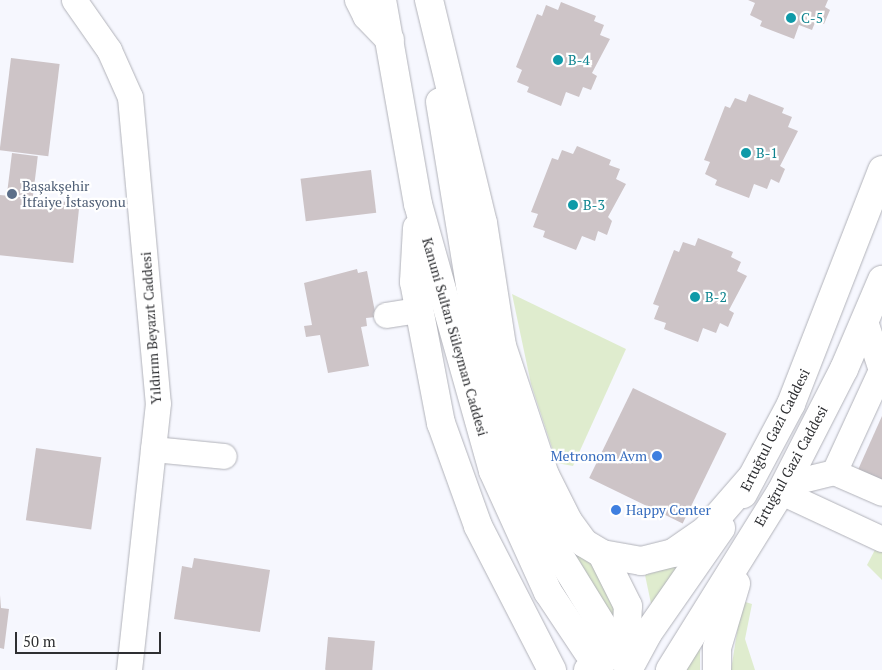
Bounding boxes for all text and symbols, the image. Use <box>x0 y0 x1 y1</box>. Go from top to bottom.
place label: C-5 <box>801 10 823 26</box>
marker: C-5 <box>785 12 797 24</box>
place label: B-4 <box>568 52 590 68</box>
marker: B-4 <box>552 54 564 66</box>
place label: B-1 <box>756 145 778 161</box>
marker: B-1 <box>740 147 752 159</box>
place label: Başakşehir İtfaiye İstasyonu <box>22 178 126 210</box>
marker: Başakşehir İtfaiye İstasyonu <box>6 188 18 200</box>
place label: B-3 <box>583 197 605 213</box>
marker: B-3 <box>567 199 579 211</box>
street label: Kanuni Sultan Süleyman Caddesi <box>419 236 491 438</box>
street label: Yıldırım Beyazıt Caddesi <box>137 251 165 405</box>
place label: B-2 <box>705 289 727 305</box>
marker: B-2 <box>689 291 701 303</box>
street label: Ertuğtul Gazi Caddesi <box>737 366 813 494</box>
street label: Ertuğrul Gazi Caddesi <box>751 403 831 529</box>
place label: Metronom Avm <box>550 448 647 464</box>
marker: Metronom Avm <box>651 450 663 462</box>
place label: Happy Center <box>626 502 711 518</box>
marker: Happy Center <box>610 504 622 516</box>
scale bar <box>18 622 164 654</box>
text: 50 m <box>23 631 56 651</box>

